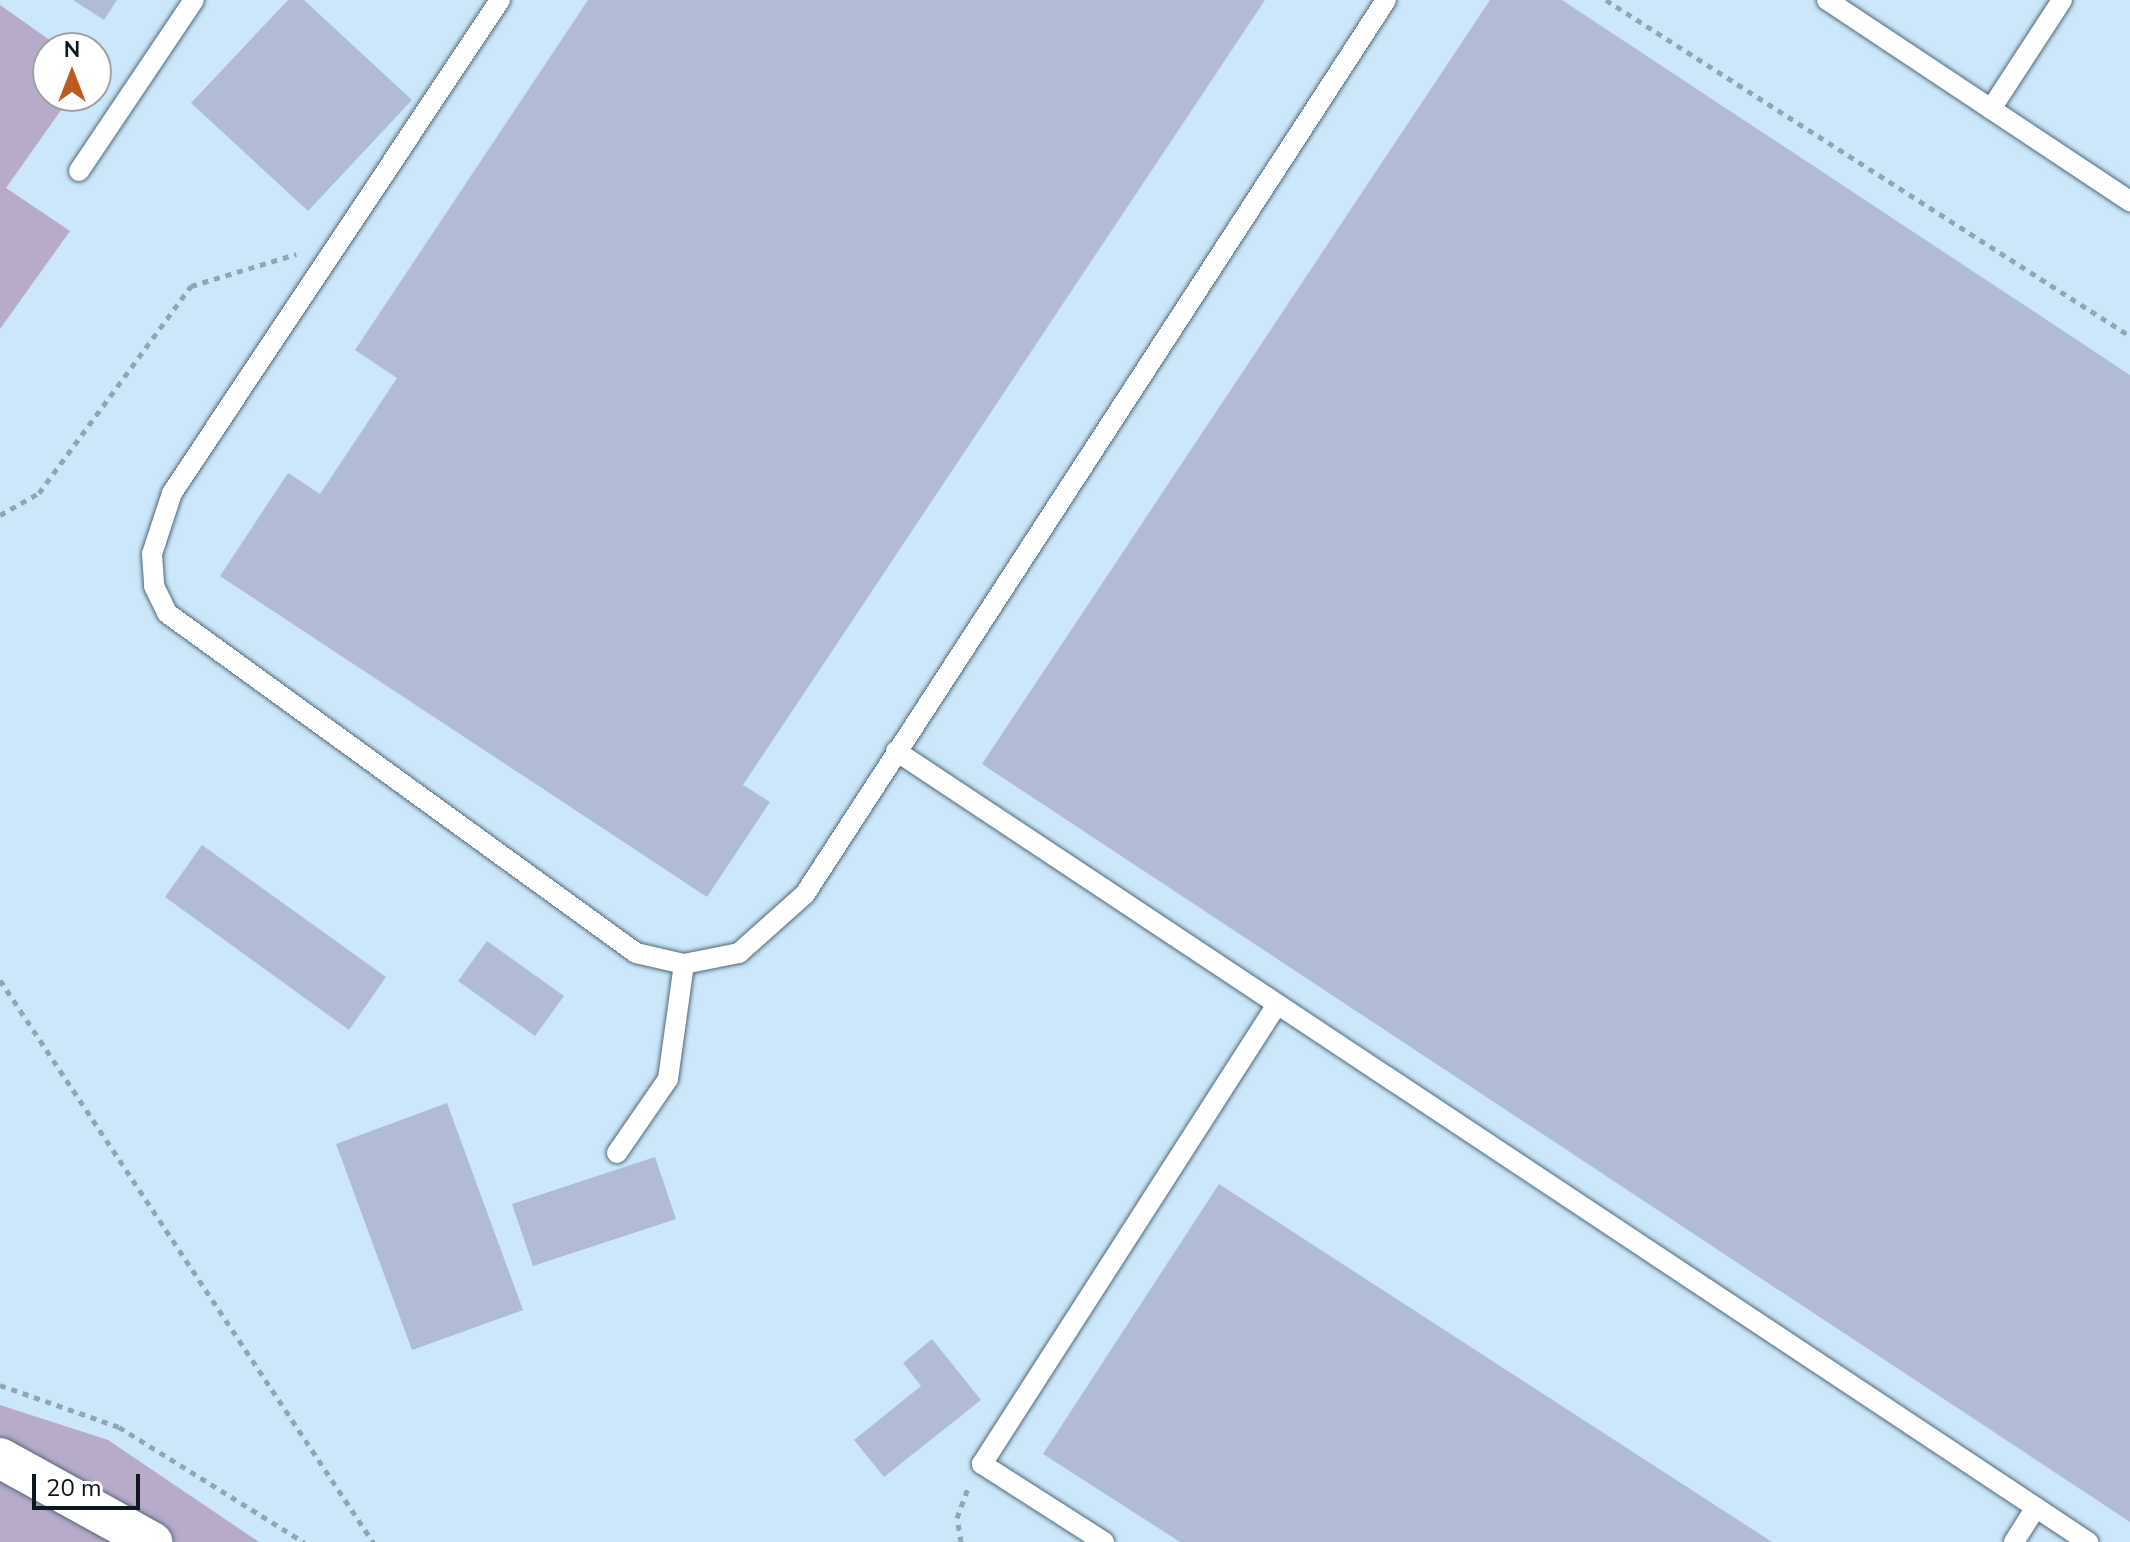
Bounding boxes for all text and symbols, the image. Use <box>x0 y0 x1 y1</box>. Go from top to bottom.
north arrow <box>32 32 112 112</box>
text: N <box>64 35 80 65</box>
scale bar <box>36 1458 144 1508</box>
text: 20 m <box>46 1472 102 1504</box>

